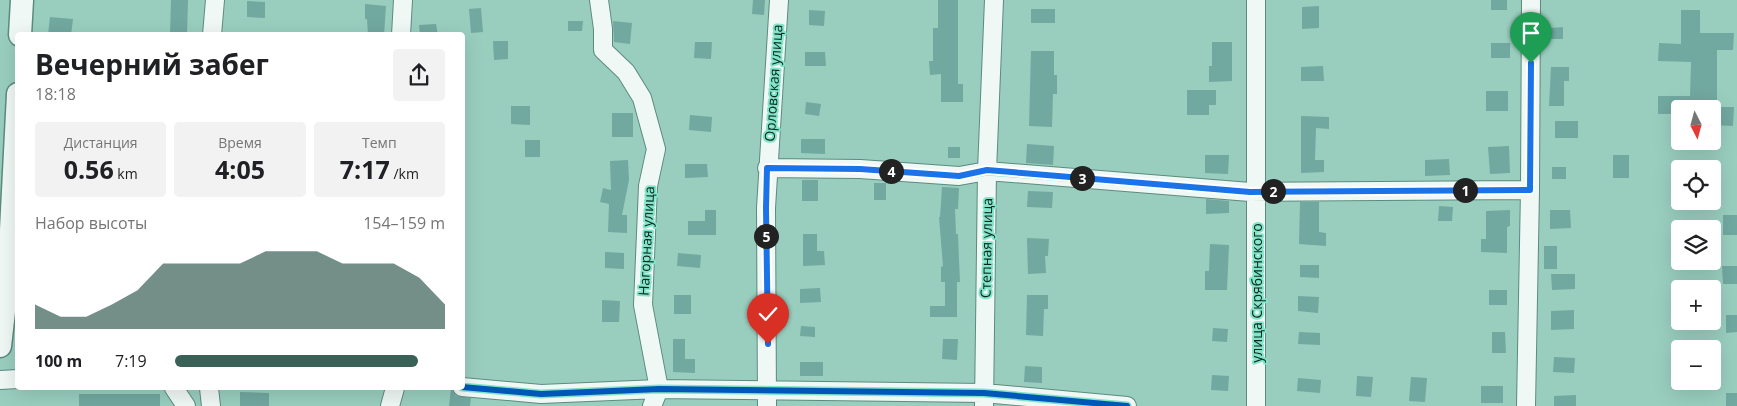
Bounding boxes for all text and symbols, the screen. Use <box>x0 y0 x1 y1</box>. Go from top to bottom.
pin <box>1510 12 1552 63</box>
icon: arrive <box>1517 19 1545 47</box>
street label: Орловская улица <box>759 24 787 142</box>
text: Вечерний забег <box>35 45 269 83</box>
button: share <box>393 49 445 101</box>
text: 18:18 <box>35 83 76 105</box>
north arrow <box>1671 100 1721 150</box>
map controls <box>1671 100 1721 390</box>
text: Дистанция <box>64 133 138 152</box>
text: Время <box>218 133 262 152</box>
text: Темп <box>362 133 397 152</box>
text: 0.56 <box>64 152 114 186</box>
text: 4:05 <box>215 152 265 186</box>
text: 7:17 <box>340 152 390 186</box>
pin: 4 <box>878 158 904 184</box>
button: locate <box>1671 160 1721 210</box>
text: 4 <box>887 162 896 181</box>
text: km <box>114 164 138 183</box>
text: /km <box>390 164 419 183</box>
pin: 3 <box>1070 166 1094 190</box>
text: 3 <box>1078 169 1087 188</box>
pin: 2 <box>1260 178 1286 204</box>
pin: 1 <box>1452 178 1478 202</box>
text: 1 <box>1461 181 1470 200</box>
text: 2 <box>1269 182 1278 201</box>
street label: Нагорная улица <box>634 186 658 296</box>
street label: Степная улица <box>976 198 996 298</box>
text: Набор высоты <box>35 212 147 234</box>
text: 154–159 m <box>363 212 445 234</box>
button: layers <box>1671 220 1721 270</box>
street label: улица Скрябинского <box>1247 223 1266 363</box>
pin: 5 <box>754 224 778 248</box>
text: 5 <box>762 227 771 246</box>
button: + <box>1671 280 1721 330</box>
pin <box>747 293 789 344</box>
icon: check <box>754 300 782 328</box>
button: − <box>1671 340 1721 390</box>
text: 100 m <box>35 350 82 372</box>
text: 7:19 <box>115 350 147 372</box>

